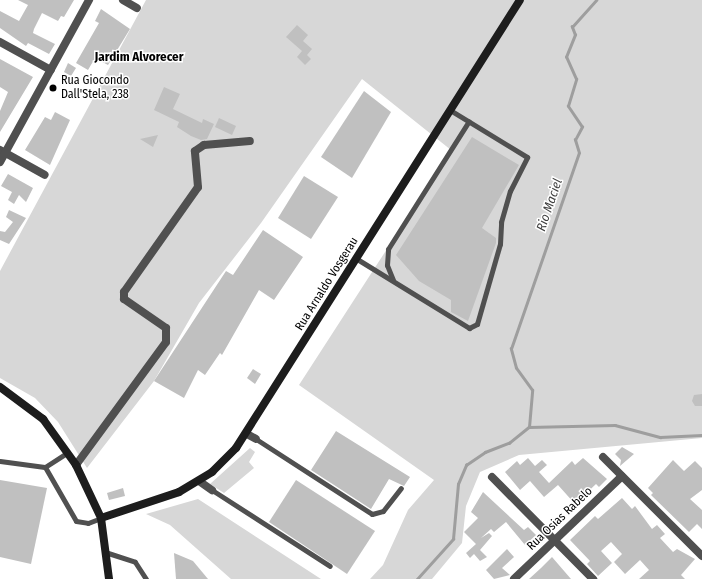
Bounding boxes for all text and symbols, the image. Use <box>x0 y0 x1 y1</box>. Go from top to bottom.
district label: Jardim Alvorecer <box>95 49 183 65</box>
place label: Rua Giocondo Dall'Stela, 238 <box>61 74 129 102</box>
marker: Rua Giocondo Dall'Stela, 238 <box>48 83 58 93</box>
water label: Rio Maciel <box>534 177 566 233</box>
street label: Rua Arnaldo Vosgerau <box>292 235 362 333</box>
street label: Rua Osias Rabelo <box>524 484 596 554</box>

